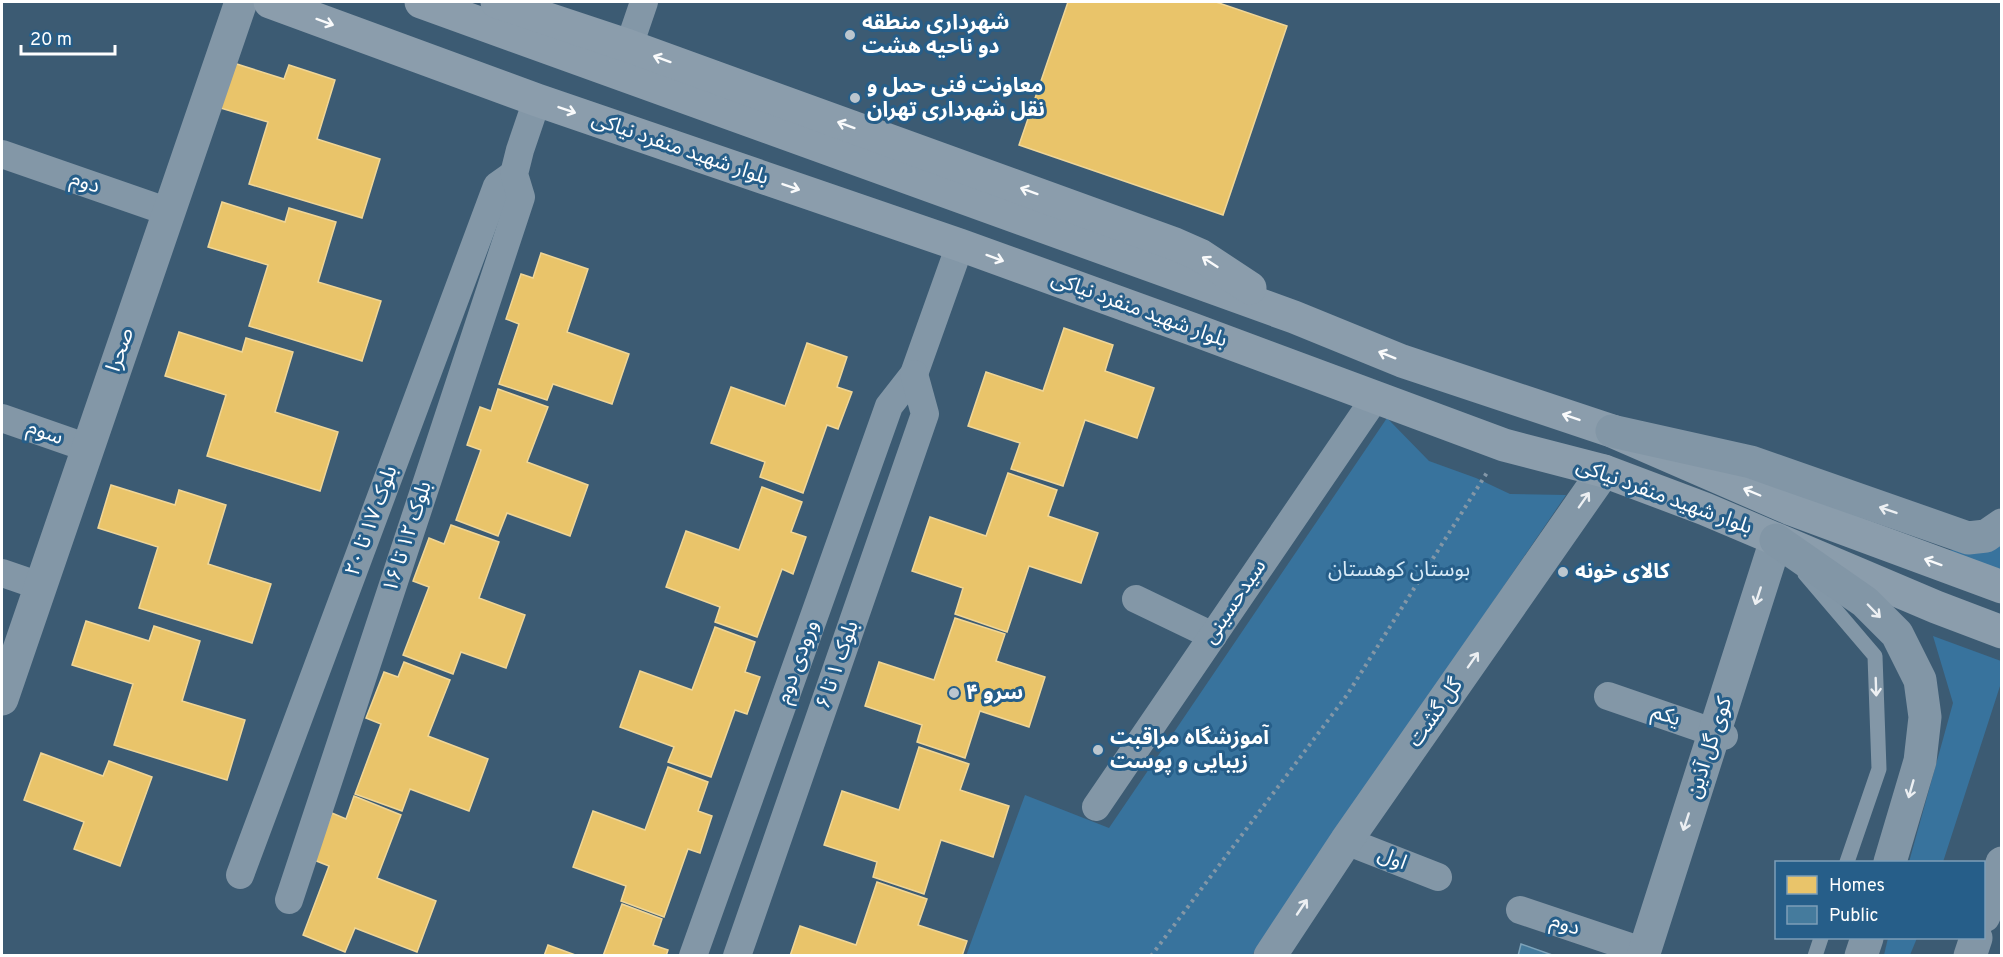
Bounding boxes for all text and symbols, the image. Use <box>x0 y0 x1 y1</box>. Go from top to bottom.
place label: شهرداری منطقه دو ناحیه هشت <box>862 10 1010 61</box>
one-way arrow <box>315 17 333 28</box>
scale bar <box>21 18 116 56</box>
marker: شهرداری منطقه دو ناحیه هشت <box>843 28 857 42</box>
text: 20 m <box>30 29 72 52</box>
one-way arrow <box>653 52 672 63</box>
place label: معاونت فنی حمل و نقل شهرداری تهران <box>867 73 1045 124</box>
marker: معاونت فنی حمل و نقل شهرداری تهران <box>848 91 862 105</box>
one-way arrow <box>557 106 576 117</box>
street label: بلوار شهید منفرد نیاکی <box>588 106 772 192</box>
one-way arrow <box>837 118 855 129</box>
street label: دوم <box>66 165 103 202</box>
one-way arrow <box>781 183 800 194</box>
one-way arrow <box>1020 184 1039 195</box>
one-way arrow <box>985 253 1004 264</box>
one-way arrow <box>1202 256 1219 268</box>
street label: بلوار شهید منفرد نیاکی <box>1047 266 1231 354</box>
street label: صحرا <box>101 324 141 376</box>
one-way arrow <box>1378 349 1396 360</box>
one-way arrow <box>1562 411 1581 422</box>
street label: سوم <box>23 414 67 453</box>
street label: بلوار شهید منفرد نیاکی <box>1572 453 1756 541</box>
street label: بلوک ۱۷ تا ۲۰ <box>340 462 404 580</box>
street label: بلوک ۱۲ تا ۱۶ <box>377 478 439 596</box>
one-way arrow <box>1743 485 1761 497</box>
one-way arrow <box>1578 492 1590 508</box>
one-way arrow <box>1879 504 1898 515</box>
street label: سیدحسینی <box>1197 555 1273 649</box>
one-way arrow <box>1925 556 1943 567</box>
park label: بوستان کوهستان <box>1328 557 1470 584</box>
place label: کالای خونه <box>1575 559 1670 586</box>
marker: کالای خونه <box>1556 565 1570 579</box>
one-way arrow <box>1752 586 1763 605</box>
one-way arrow <box>1867 604 1881 619</box>
street label: ورودی دوم <box>770 617 826 708</box>
street label: بلوک ۱ تا ۶ <box>810 617 866 713</box>
one-way arrow <box>1467 652 1479 668</box>
street label: گل گشت <box>1402 673 1470 753</box>
one-way arrow <box>1871 677 1882 697</box>
place label: سرو ۴ <box>966 680 1023 707</box>
marker: سرو ۴ <box>947 686 961 700</box>
street label: کوی گل آذین <box>1681 694 1739 802</box>
street label: یکم <box>1648 699 1684 733</box>
place label: آموزشگاه مراقبت زیبایی و پوست <box>1110 724 1270 776</box>
marker: آموزشگاه مراقبت زیبایی و پوست <box>1091 743 1105 757</box>
one-way arrow <box>1905 779 1916 798</box>
one-way arrow <box>1680 812 1691 831</box>
street label: اول <box>1374 841 1410 877</box>
legend <box>1775 861 1985 939</box>
text: Homes <box>1829 875 1885 898</box>
one-way arrow <box>1297 899 1309 916</box>
text: Public <box>1829 905 1879 928</box>
street label: دوم <box>1546 907 1583 944</box>

